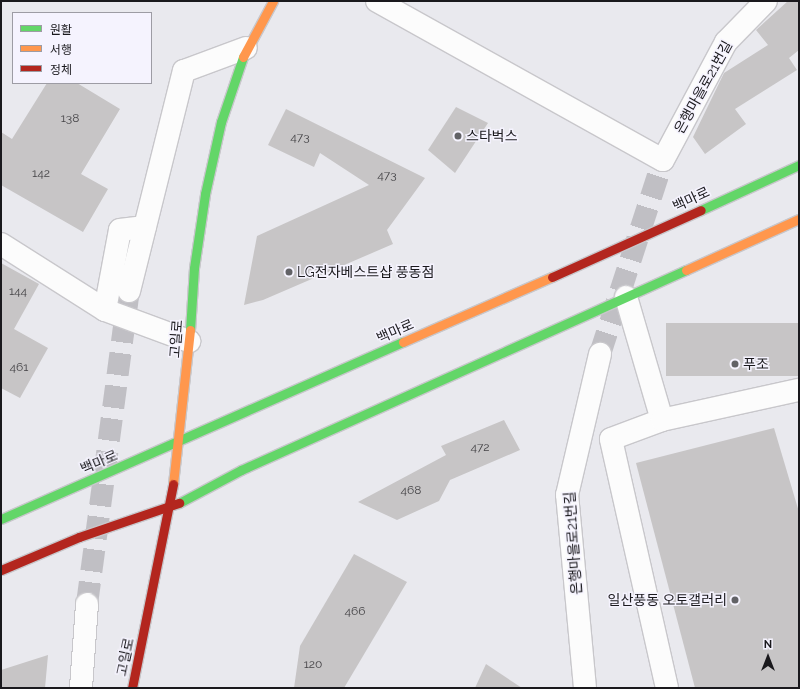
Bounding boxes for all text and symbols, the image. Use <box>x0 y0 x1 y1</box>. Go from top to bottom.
legend <box>12 12 152 84</box>
text: 원활 <box>50 23 72 37</box>
street label: 은행마을로21번길 <box>671 38 735 136</box>
text: 서행 <box>50 43 72 57</box>
text: 정체 <box>50 63 72 77</box>
house number: 138 <box>61 112 79 126</box>
place label: 스타벅스 <box>466 128 518 144</box>
house number: 473 <box>290 131 310 145</box>
marker: 스타벅스 <box>453 131 463 141</box>
house number: 142 <box>32 167 50 181</box>
house number: 473 <box>377 169 397 183</box>
street label: 백마로 <box>670 183 712 215</box>
place label: LG전자베스트샵 풍동점 <box>297 264 434 280</box>
marker: LG전자베스트샵 풍동점 <box>284 267 294 277</box>
house number: 144 <box>9 285 27 299</box>
street label: 백마로 <box>374 315 416 347</box>
street label: 고일로 <box>166 319 186 359</box>
place label: 푸조 <box>743 356 769 372</box>
marker: 푸조 <box>730 359 740 369</box>
house number: 461 <box>10 361 28 375</box>
house number: 472 <box>470 441 490 455</box>
street label: 백마로 <box>78 447 120 477</box>
house number: 468 <box>401 484 421 498</box>
street label: 은행마을로21번길 <box>561 491 585 595</box>
place label: 일산풍동 오토갤러리 <box>608 592 727 608</box>
marker: 일산풍동 오토갤러리 <box>730 595 740 605</box>
house number: 466 <box>344 605 366 619</box>
street label: 고일로 <box>113 636 137 678</box>
north arrow <box>748 637 788 677</box>
text: N <box>764 638 772 651</box>
house number: 120 <box>304 658 322 672</box>

